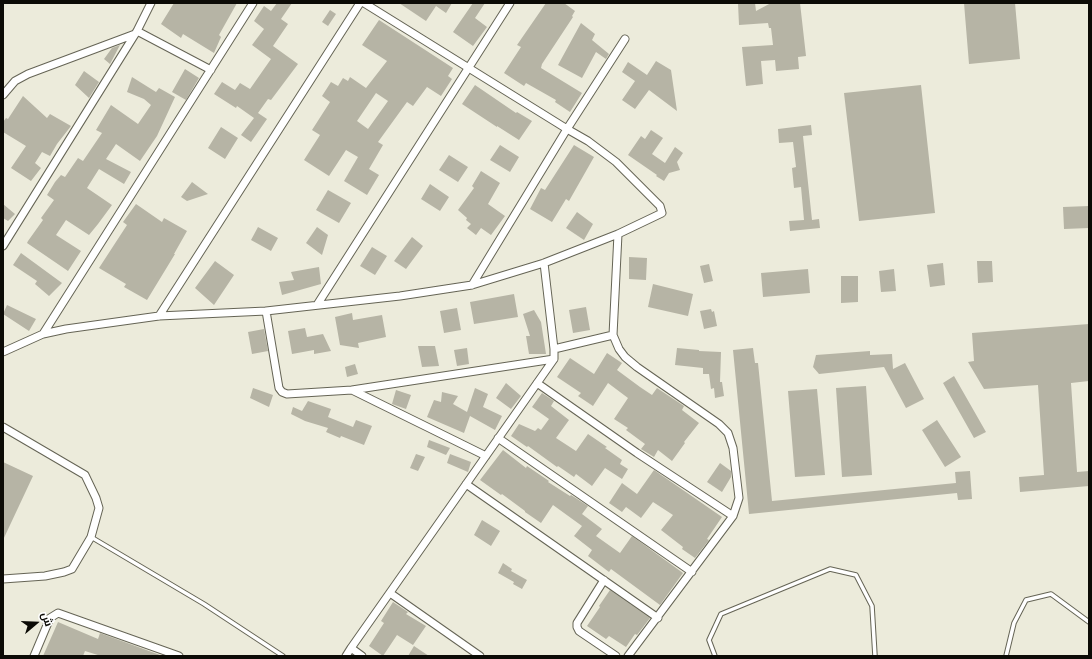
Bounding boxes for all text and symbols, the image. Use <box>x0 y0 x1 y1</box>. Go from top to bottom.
north arrow <box>16 603 56 643</box>
text: ش <box>37 610 57 628</box>

